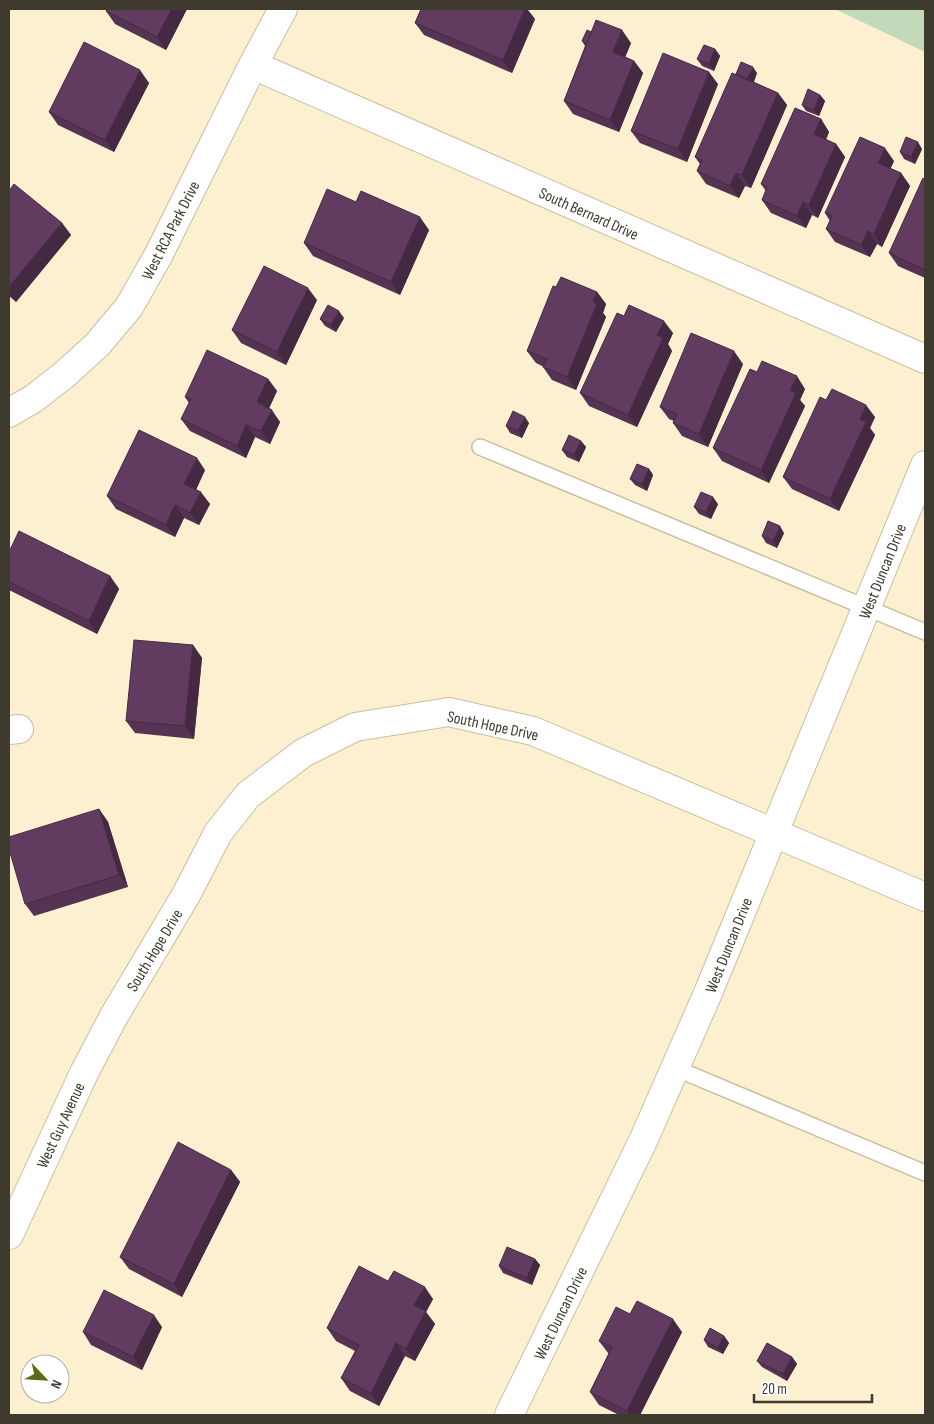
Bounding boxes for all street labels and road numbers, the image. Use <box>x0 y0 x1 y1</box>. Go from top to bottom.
street label: West RCA Park Drive <box>138 178 204 283</box>
street label: South Bernard Drive <box>536 184 641 245</box>
street label: West Duncan Drive <box>856 521 911 622</box>
street label: South Hope Drive <box>445 708 540 745</box>
street label: West Duncan Drive <box>702 895 757 996</box>
street label: South Hope Drive <box>123 906 187 995</box>
street label: West Guy Avenue <box>33 1080 89 1171</box>
street label: West Duncan Drive <box>531 1264 592 1363</box>

